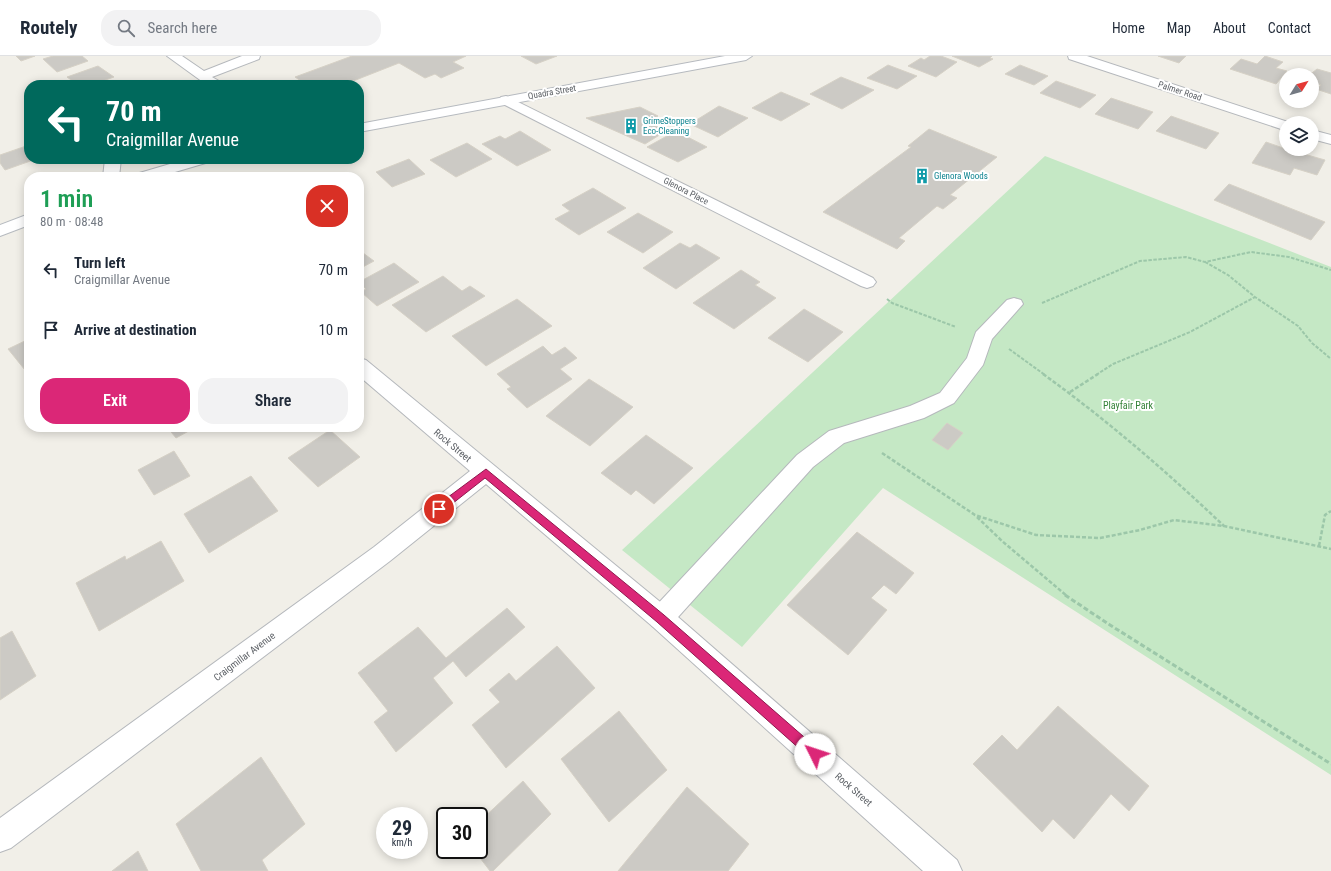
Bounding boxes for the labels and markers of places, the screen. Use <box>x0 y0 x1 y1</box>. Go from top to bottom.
place label: GrimeStoppers Eco-Cleaning <box>643 116 696 136</box>
building icon: GrimeStoppers Eco-Cleaning <box>622 117 640 135</box>
building icon: Glenora Woods <box>913 167 931 185</box>
place label: Glenora Woods <box>934 171 988 181</box>
pin <box>422 492 456 526</box>

